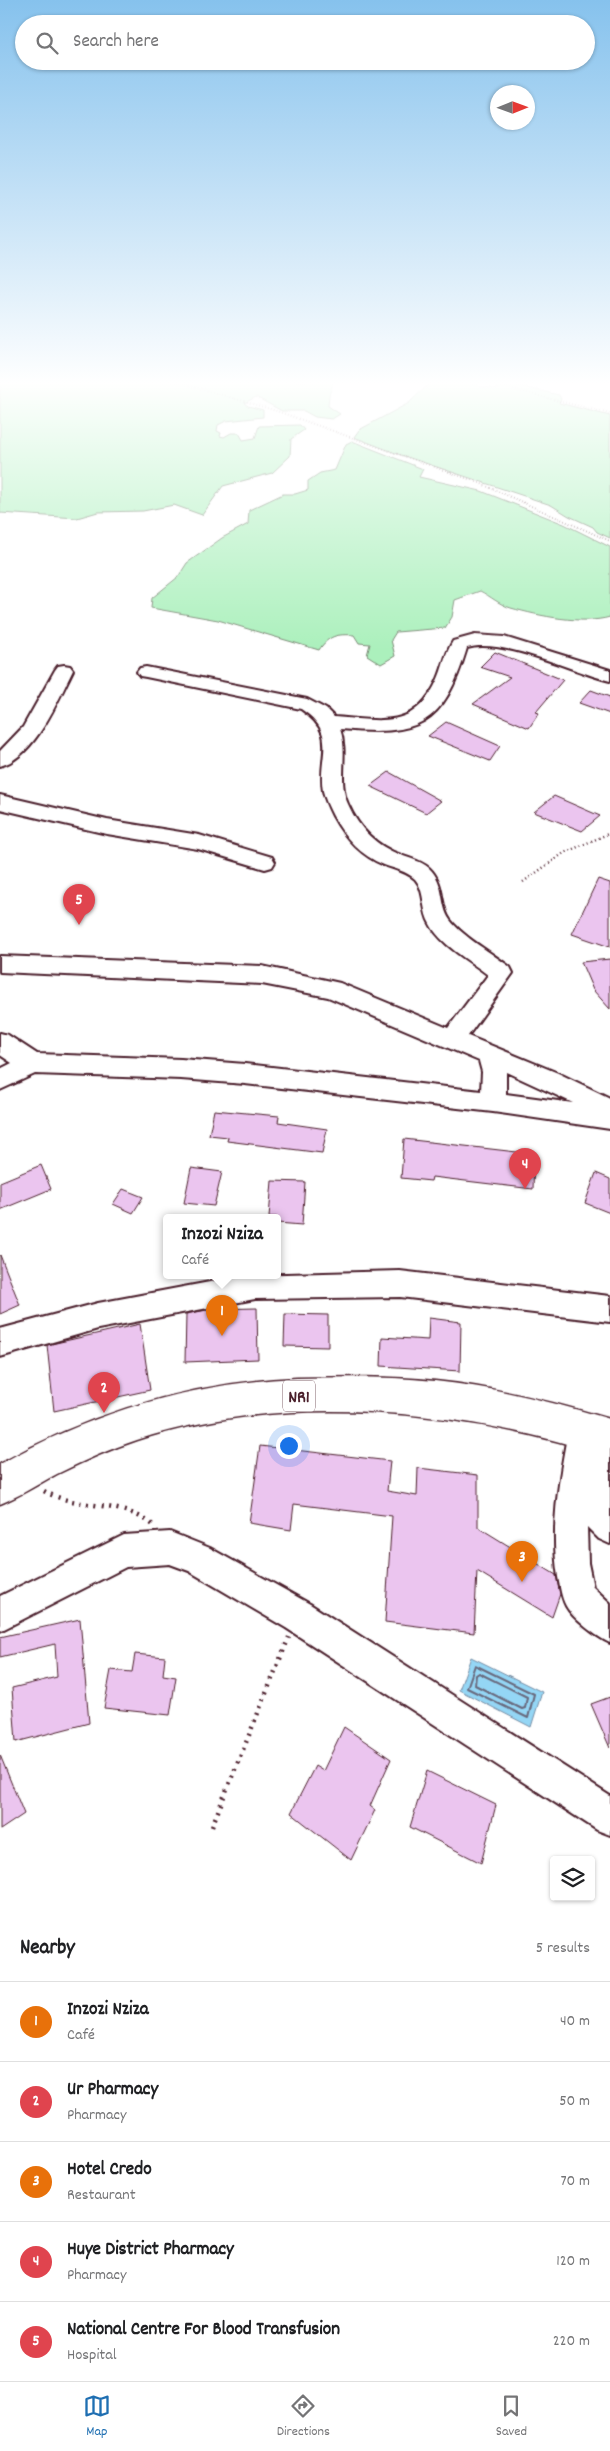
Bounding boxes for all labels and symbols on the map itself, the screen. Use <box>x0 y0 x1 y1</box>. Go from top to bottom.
north arrow <box>490 85 535 130</box>
pin: 5 <box>63 884 95 925</box>
pin: 4 <box>509 1148 541 1189</box>
pin: 1 <box>206 1295 238 1336</box>
pin: 2 <box>88 1372 120 1413</box>
road number: NR1 <box>283 1380 315 1412</box>
your location <box>276 1433 302 1459</box>
pin: 3 <box>506 1541 538 1582</box>

